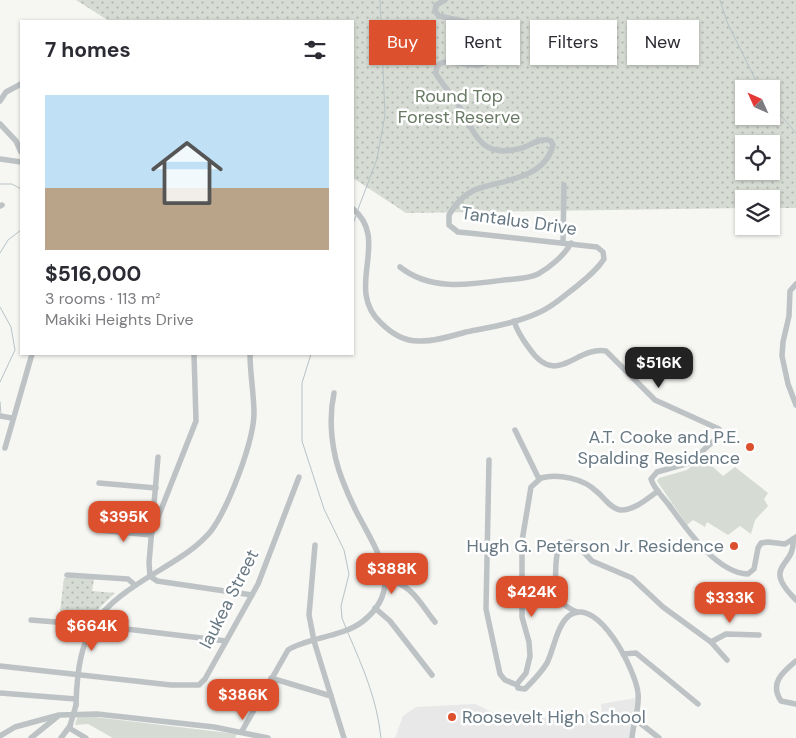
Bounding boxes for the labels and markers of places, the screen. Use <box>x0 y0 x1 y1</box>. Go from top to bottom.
pin: $516K <box>624 346 694 389</box>
place label: A.T. Cooke and P.E. Spalding Residence <box>578 425 740 470</box>
marker: A.T. Cooke and P.E. Spalding Residence <box>744 441 756 453</box>
pin: $395K <box>89 500 159 543</box>
place label: Hugh G. Peterson Jr. Residence <box>466 534 724 558</box>
marker: Hugh G. Peterson Jr. Residence <box>728 540 740 552</box>
pin: $388K <box>357 552 427 595</box>
pin: $424K <box>497 576 567 618</box>
pin: $333K <box>695 582 765 624</box>
pin: $664K <box>57 610 127 652</box>
pin: $386K <box>208 678 278 721</box>
place label: Roosevelt High School <box>462 705 646 729</box>
marker: Roosevelt High School <box>446 711 458 723</box>

